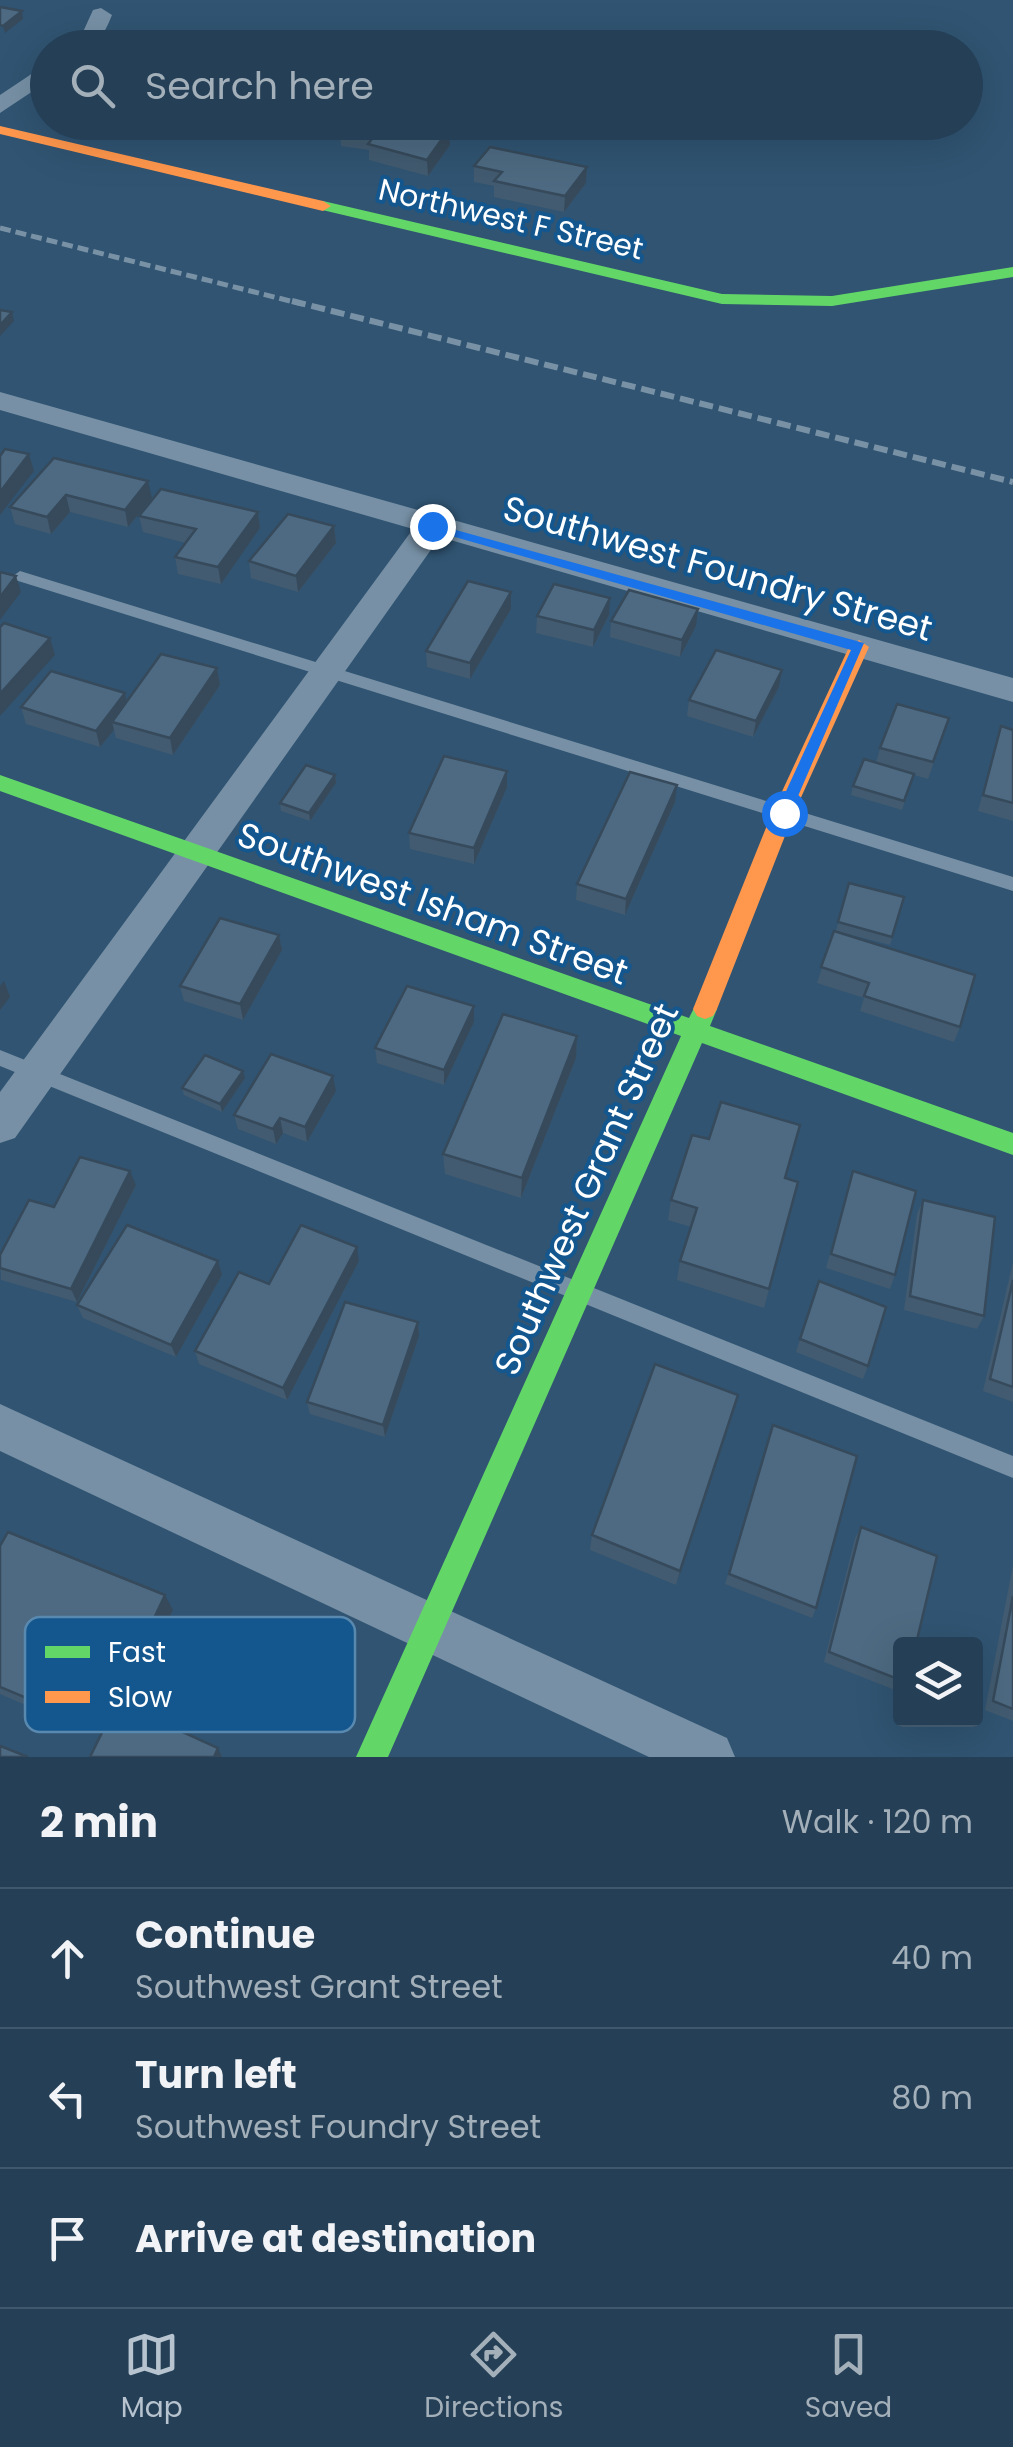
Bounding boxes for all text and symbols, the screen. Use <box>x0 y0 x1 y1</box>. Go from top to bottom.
search box <box>30 30 983 140</box>
icon: search <box>65 58 120 113</box>
text: Search here <box>145 59 374 112</box>
street label: Northwest F Street <box>374 168 648 270</box>
street label: Southwest Foundry Street <box>498 483 938 653</box>
route end <box>410 504 456 550</box>
route start <box>762 791 808 837</box>
street label: Southwest Isham Street <box>231 810 635 996</box>
street label: Southwest Grant Street <box>482 995 690 1383</box>
legend <box>25 1617 355 1732</box>
text: Fast <box>108 1633 166 1672</box>
map controls <box>893 1637 983 1727</box>
button: layers <box>893 1637 983 1727</box>
text: Slow <box>108 1678 172 1717</box>
text: 2 min <box>40 1793 158 1852</box>
text: Walk · 120 m <box>782 1799 973 1844</box>
text: Continue <box>135 1908 315 1961</box>
icon: ahead <box>40 1931 95 1986</box>
text: 40 m <box>891 1935 973 1980</box>
text: Southwest Grant Street <box>135 1964 503 2009</box>
text: Turn left <box>135 2048 297 2101</box>
icon: left <box>40 2071 95 2126</box>
text: 80 m <box>891 2075 973 2120</box>
text: Southwest Foundry Street <box>135 2104 541 2149</box>
icon: arrive <box>40 2211 95 2266</box>
text: Arrive at destination <box>135 2212 536 2265</box>
tab: Map <box>121 2327 183 2429</box>
tab: Directions <box>424 2327 563 2429</box>
tab: Saved <box>805 2327 892 2429</box>

